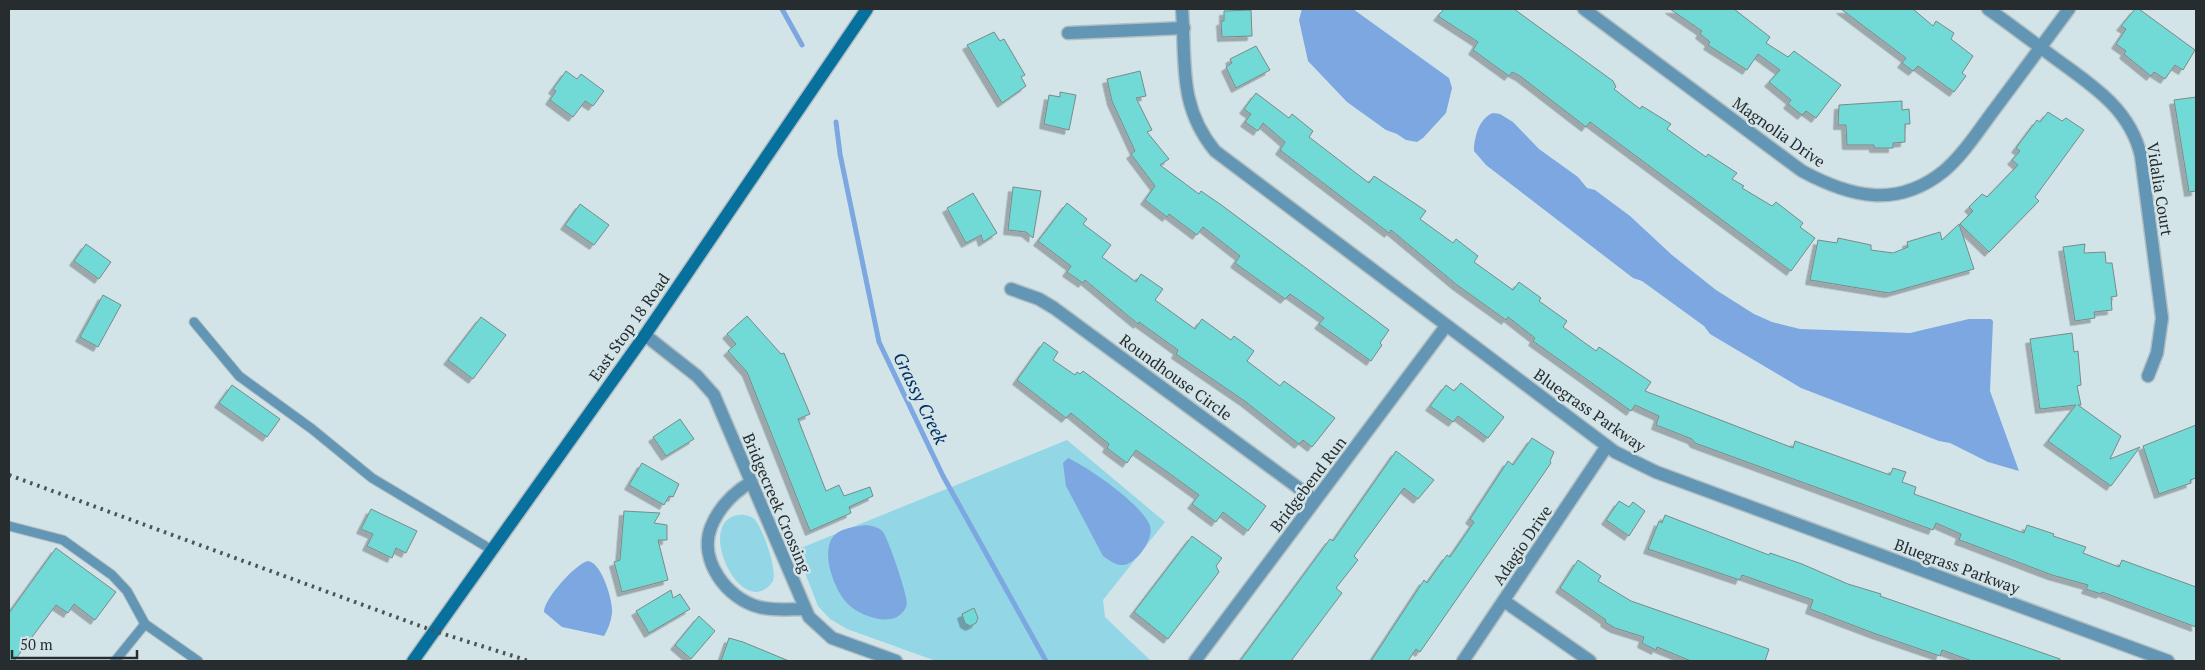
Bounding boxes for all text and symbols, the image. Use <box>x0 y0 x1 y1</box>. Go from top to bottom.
street label: Magnolia Drive <box>1728 92 1830 172</box>
street label: Vidalia Court <box>2142 141 2178 237</box>
street label: East Stop 18 Road <box>584 269 675 385</box>
street label: Roundhouse Circle <box>1115 329 1237 425</box>
water label: Grassy Creek <box>888 348 954 448</box>
street label: Bluegrass Parkway <box>1530 363 1651 457</box>
street label: Bridgecreek Crossing <box>738 430 817 577</box>
street label: Bridgebend Run <box>1265 431 1351 536</box>
street label: Adagio Drive <box>1487 501 1557 589</box>
street label: Bluegrass Parkway <box>1891 533 2024 599</box>
scale bar <box>12 628 138 660</box>
text: 50 m <box>20 634 53 654</box>

